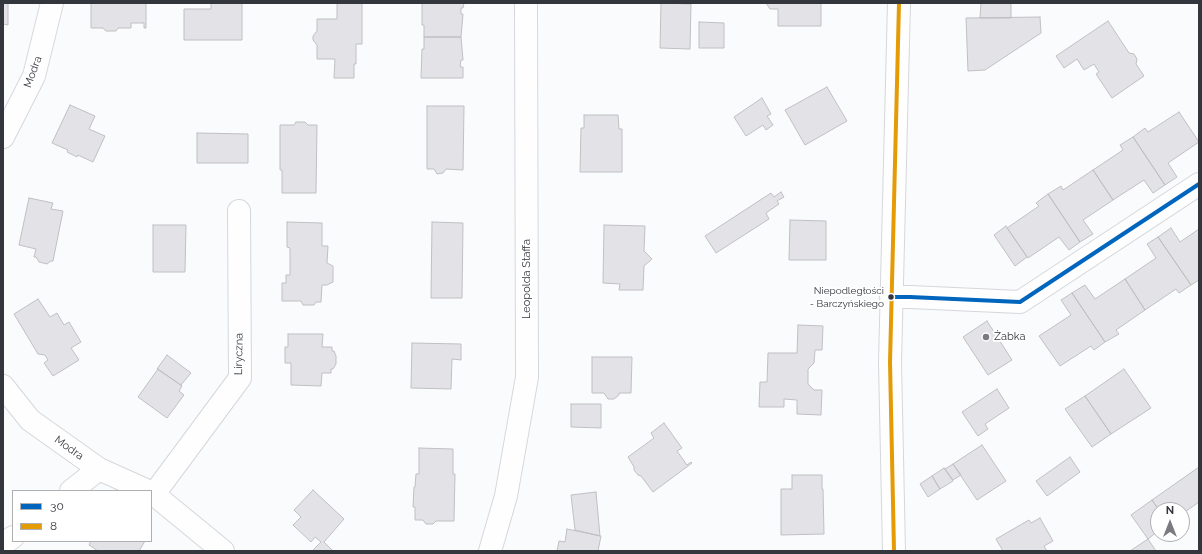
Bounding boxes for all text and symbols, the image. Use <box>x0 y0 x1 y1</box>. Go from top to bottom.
street label: Modra <box>21 54 45 90</box>
street label: Leopolda Staffa <box>520 239 534 319</box>
place label: Niepodległości - Barczyńskiego <box>810 285 884 308</box>
marker: Niepodległości - Barczyńskiego <box>886 292 896 302</box>
place label: Żabka <box>994 330 1026 344</box>
marker: Żabka <box>981 332 991 342</box>
street label: Liryczna <box>232 333 246 375</box>
street label: Modra <box>52 433 86 463</box>
legend <box>12 490 152 542</box>
text: 30 <box>50 499 64 513</box>
north arrow <box>1150 502 1190 542</box>
text: N <box>1166 504 1174 517</box>
text: 8 <box>50 519 57 533</box>

